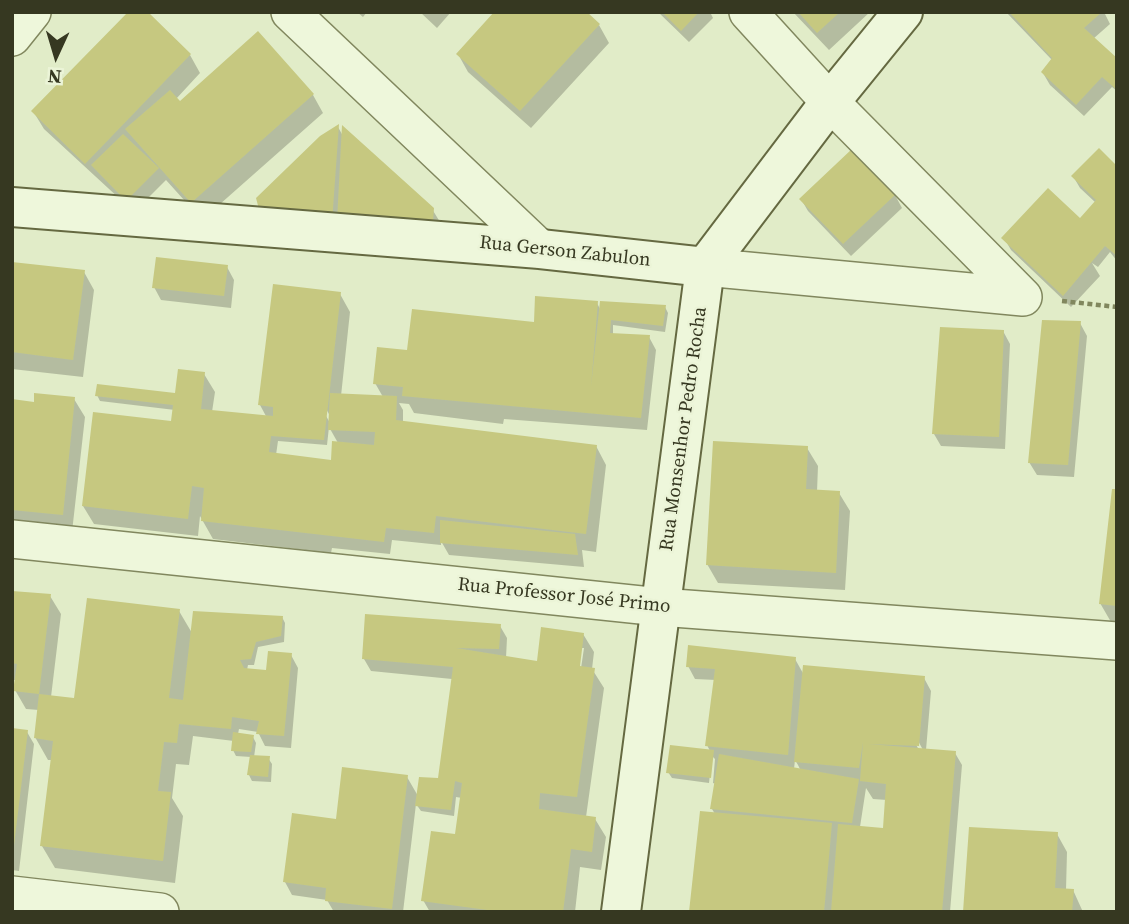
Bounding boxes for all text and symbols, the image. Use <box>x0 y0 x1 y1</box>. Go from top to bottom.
north arrow <box>21 21 91 91</box>
text: N <box>47 63 62 90</box>
street label: Rua Gerson Zabulon <box>478 232 652 272</box>
street label: Rua Monsenhor Pedro Rocha <box>656 305 712 553</box>
street label: Rua Professor José Primo <box>456 573 672 619</box>

